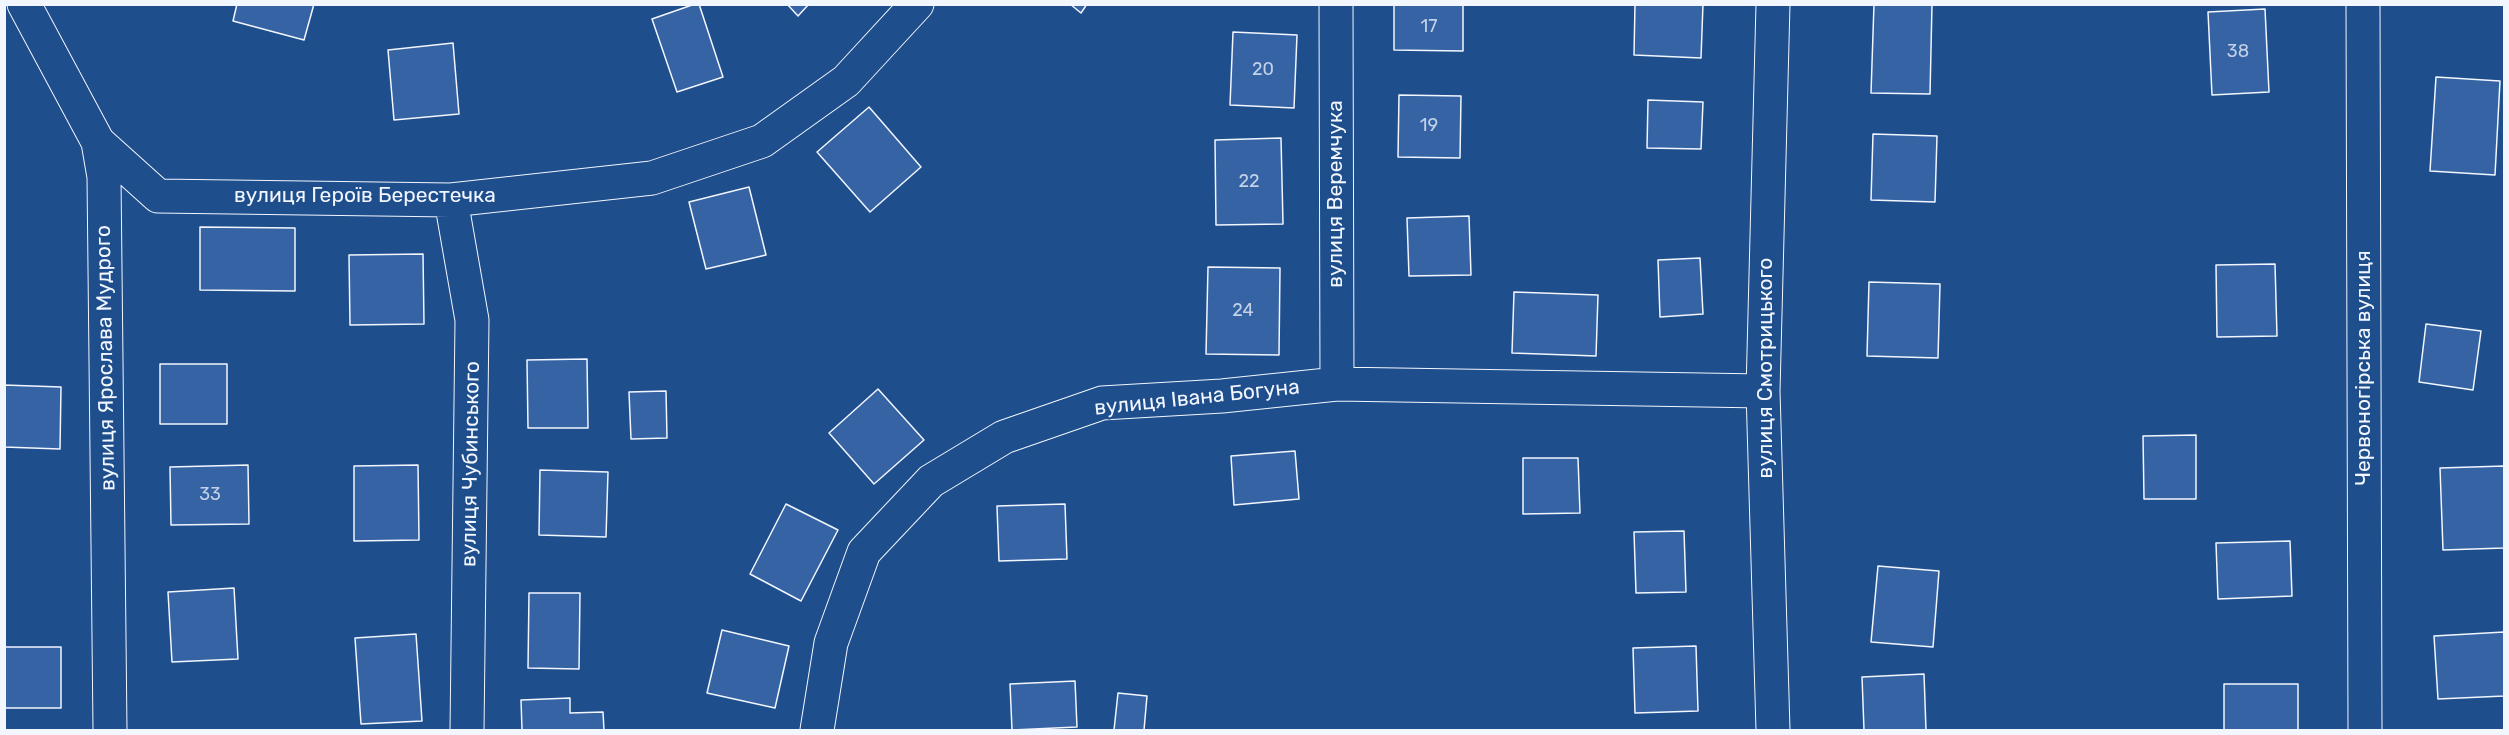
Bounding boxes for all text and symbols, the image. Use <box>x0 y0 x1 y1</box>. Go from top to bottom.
house number: 17 <box>1421 16 1437 38</box>
house number: 38 <box>2227 41 2249 63</box>
house number: 20 <box>1252 59 1274 81</box>
street label: вулиця Веремчука <box>1323 100 1349 288</box>
house number: 19 <box>1420 115 1438 137</box>
house number: 22 <box>1238 171 1260 193</box>
street label: вулиця Героїв Берестечка <box>234 183 496 209</box>
street label: вулиця Ярослава Мудрого <box>91 225 121 491</box>
street label: Червоногірська вулиця <box>2351 250 2377 486</box>
street label: вулиця Смотрицького <box>1753 258 1779 478</box>
house number: 24 <box>1232 300 1254 322</box>
street label: вулиця Чубинського <box>457 361 485 567</box>
street label: вулиця Івана Богуна <box>1093 375 1301 421</box>
house number: 33 <box>199 484 221 506</box>

